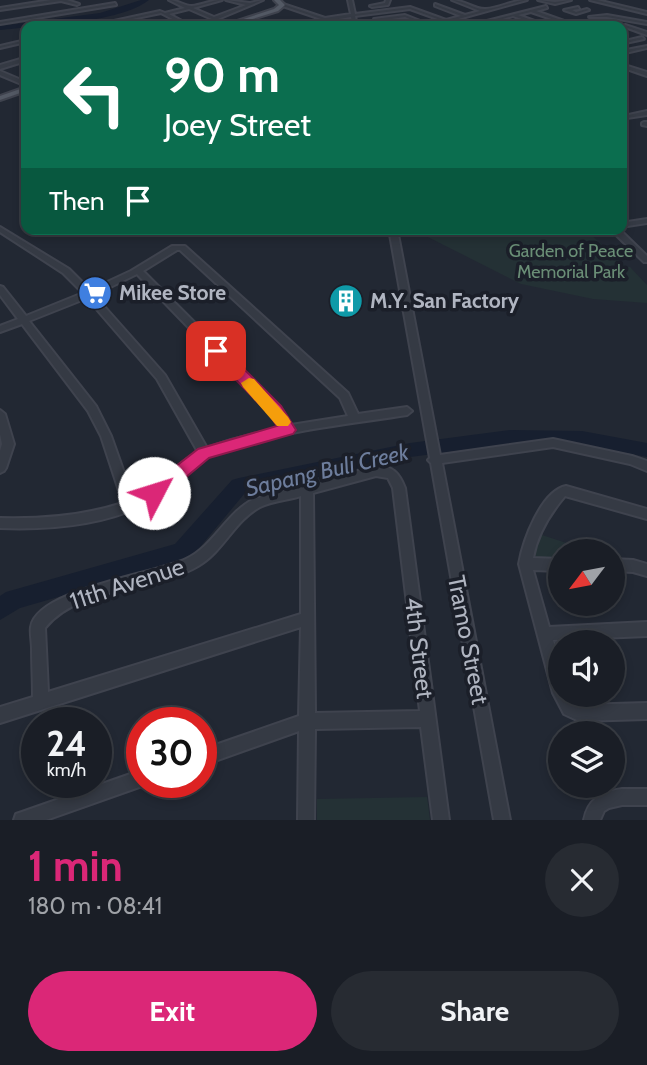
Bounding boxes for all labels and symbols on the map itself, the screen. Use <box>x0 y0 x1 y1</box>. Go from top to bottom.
park label: Garden of Peace Memorial Park <box>509 240 633 283</box>
supermarket icon: Mikee Store <box>76 274 114 312</box>
place label: Mikee Store <box>119 280 226 305</box>
building icon: M.Y. San Factory <box>327 282 365 320</box>
place label: M.Y. San Factory <box>370 288 520 313</box>
pin <box>186 321 246 381</box>
water label: Sapang Buli Creek <box>243 437 412 502</box>
position arrow <box>117 456 191 530</box>
north arrow <box>548 539 625 616</box>
street label: 11th Avenue <box>66 551 188 616</box>
street label: Tramo Street <box>442 573 495 707</box>
street label: 4th Street <box>399 596 440 700</box>
speed limit sign: 30 <box>126 707 217 798</box>

